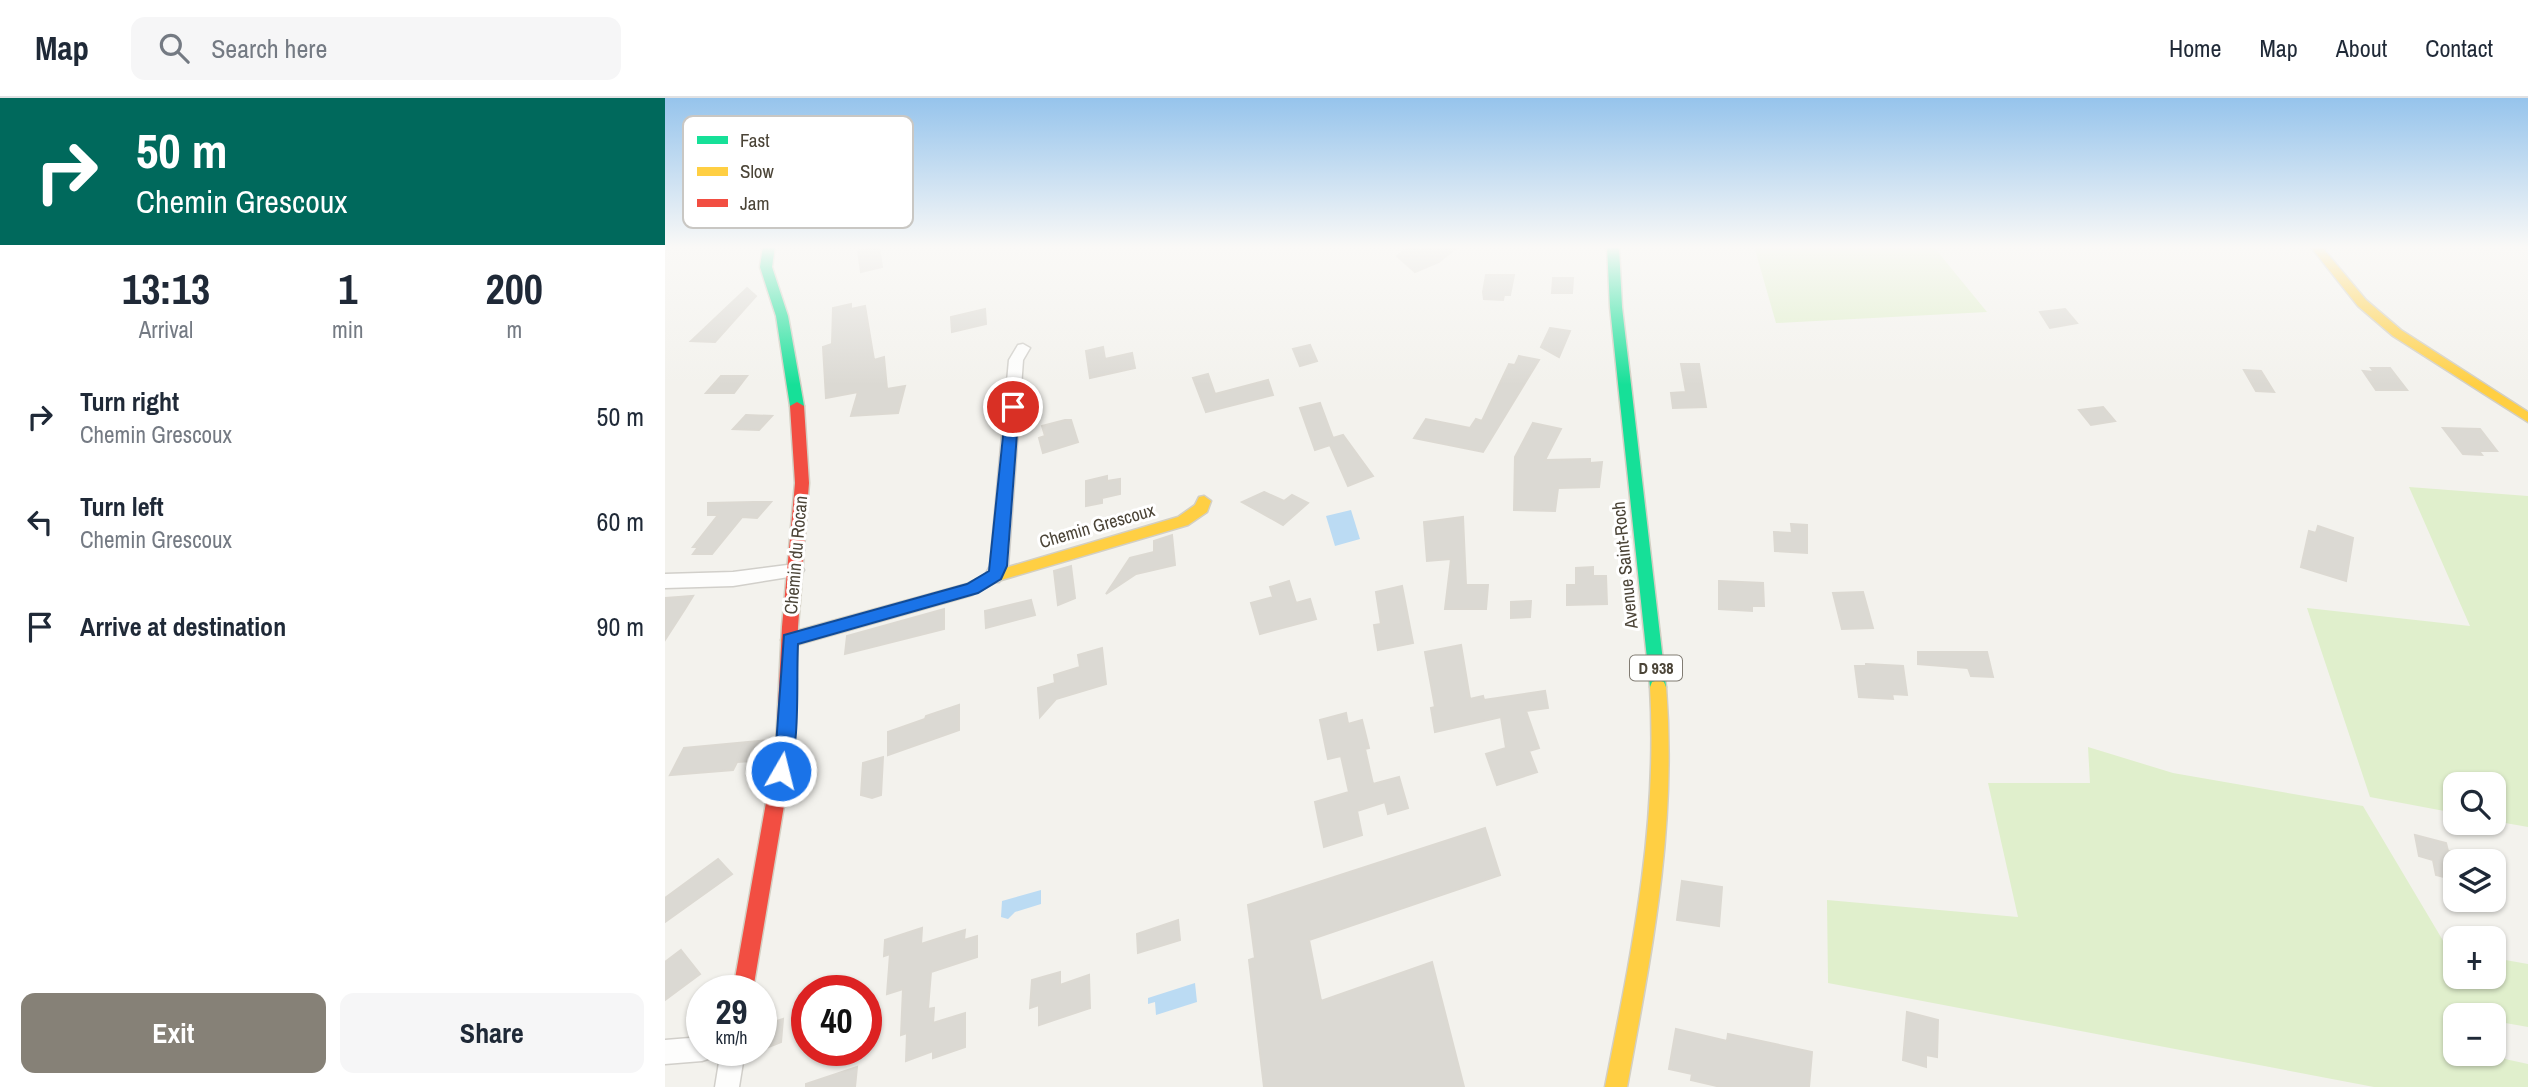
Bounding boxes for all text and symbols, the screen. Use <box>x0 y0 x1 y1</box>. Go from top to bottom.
search box <box>131 17 621 80</box>
text: Map <box>35 26 89 70</box>
icon: search <box>155 29 193 67</box>
text: Search here <box>211 31 327 66</box>
text: Home <box>2169 32 2221 64</box>
text: Map <box>2259 32 2298 64</box>
text: About <box>2336 32 2387 64</box>
text: Contact <box>2425 32 2493 64</box>
legend <box>683 116 913 228</box>
text: 50 m <box>136 117 228 183</box>
icon: right <box>21 126 112 217</box>
text: Fast <box>740 127 770 153</box>
text: Slow <box>740 158 775 184</box>
text: Chemin Grescoux <box>136 180 347 223</box>
text: Jam <box>740 190 769 216</box>
text: 13:13 <box>122 261 210 317</box>
text: 1 <box>338 261 357 317</box>
text: 200 <box>486 261 543 317</box>
text: Arrival <box>139 314 193 345</box>
text: min <box>332 314 364 345</box>
text: m <box>506 314 522 345</box>
pin <box>983 377 1043 437</box>
text: Turn right <box>80 384 179 419</box>
icon: arrive <box>994 388 1032 426</box>
icon: right <box>21 398 59 436</box>
text: 50 m <box>597 399 644 434</box>
text: Chemin Grescoux <box>80 419 232 450</box>
text: Turn left <box>80 489 164 524</box>
street label: Chemin du Rocan <box>778 495 813 615</box>
street label: Chemin Grescoux <box>1036 497 1158 554</box>
street label: Avenue Saint-Roch <box>1605 500 1644 631</box>
icon: left <box>21 503 59 541</box>
text: 60 m <box>597 504 644 539</box>
text: Chemin Grescoux <box>80 524 232 555</box>
icon: arrive <box>21 608 59 646</box>
text: Arrive at destination <box>80 609 286 644</box>
text: 90 m <box>597 609 644 644</box>
road number: D 938 <box>1630 656 1682 680</box>
position arrow <box>744 734 818 808</box>
map controls <box>2443 772 2506 1066</box>
button: search <box>2443 772 2506 835</box>
button: layers <box>2443 849 2506 912</box>
button: + <box>2443 926 2506 989</box>
speed limit sign: 40 <box>791 975 882 1066</box>
text: 29 <box>716 988 747 1035</box>
button: Exit <box>21 993 326 1073</box>
button: Share <box>340 993 644 1073</box>
button: − <box>2443 1003 2506 1066</box>
text: km/h <box>716 1025 748 1050</box>

